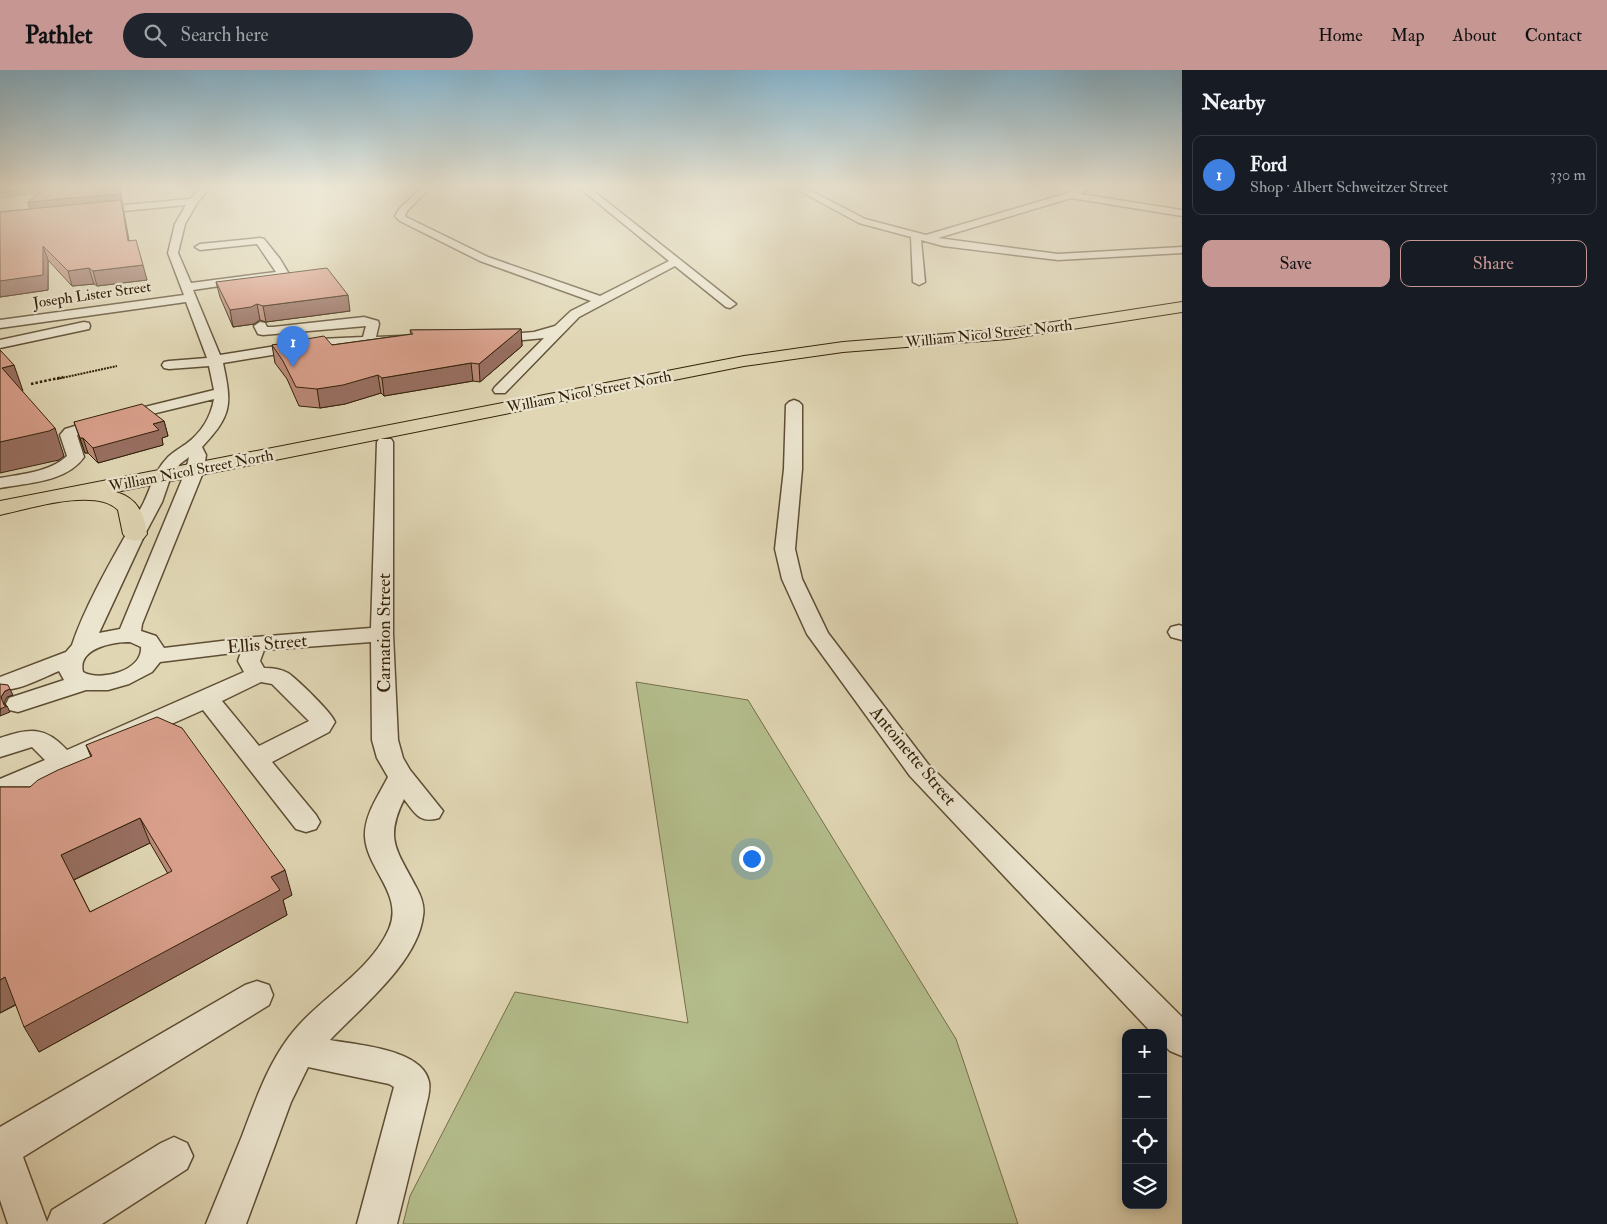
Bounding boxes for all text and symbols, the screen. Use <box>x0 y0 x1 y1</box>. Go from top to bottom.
search box <box>123 13 473 58</box>
text: Pathlet <box>25 20 93 51</box>
icon: search <box>141 21 169 49</box>
text: Search here <box>181 23 268 47</box>
text: Home <box>1318 24 1363 47</box>
text: Map <box>1391 24 1425 47</box>
text: About <box>1453 24 1497 47</box>
text: Contact <box>1525 24 1582 47</box>
text: Nearby <box>1202 89 1265 116</box>
text: Ford <box>1250 153 1287 177</box>
text: 1 <box>1216 165 1222 185</box>
text: 330 m <box>1550 165 1586 185</box>
text: Shop · Albert Schweitzer Street <box>1250 177 1448 197</box>
button: Save <box>1202 240 1390 287</box>
button: Share <box>1400 240 1587 287</box>
street label: Joseph Lister Street <box>31 277 153 314</box>
street label: William Nicol Street North <box>904 316 1073 352</box>
pin: 1 <box>277 326 309 367</box>
street label: William Nicol Street North <box>504 367 673 417</box>
street label: William Nicol Street North <box>106 446 275 496</box>
street label: Carnation Street <box>373 573 396 693</box>
street label: Ellis Street <box>226 629 308 659</box>
street label: Antoinette Street <box>864 701 961 811</box>
your location <box>739 846 765 872</box>
map controls <box>1122 1029 1167 1209</box>
button: + <box>1122 1029 1167 1074</box>
button: − <box>1122 1074 1167 1119</box>
button: locate <box>1122 1119 1167 1164</box>
button: layers <box>1122 1164 1167 1209</box>

